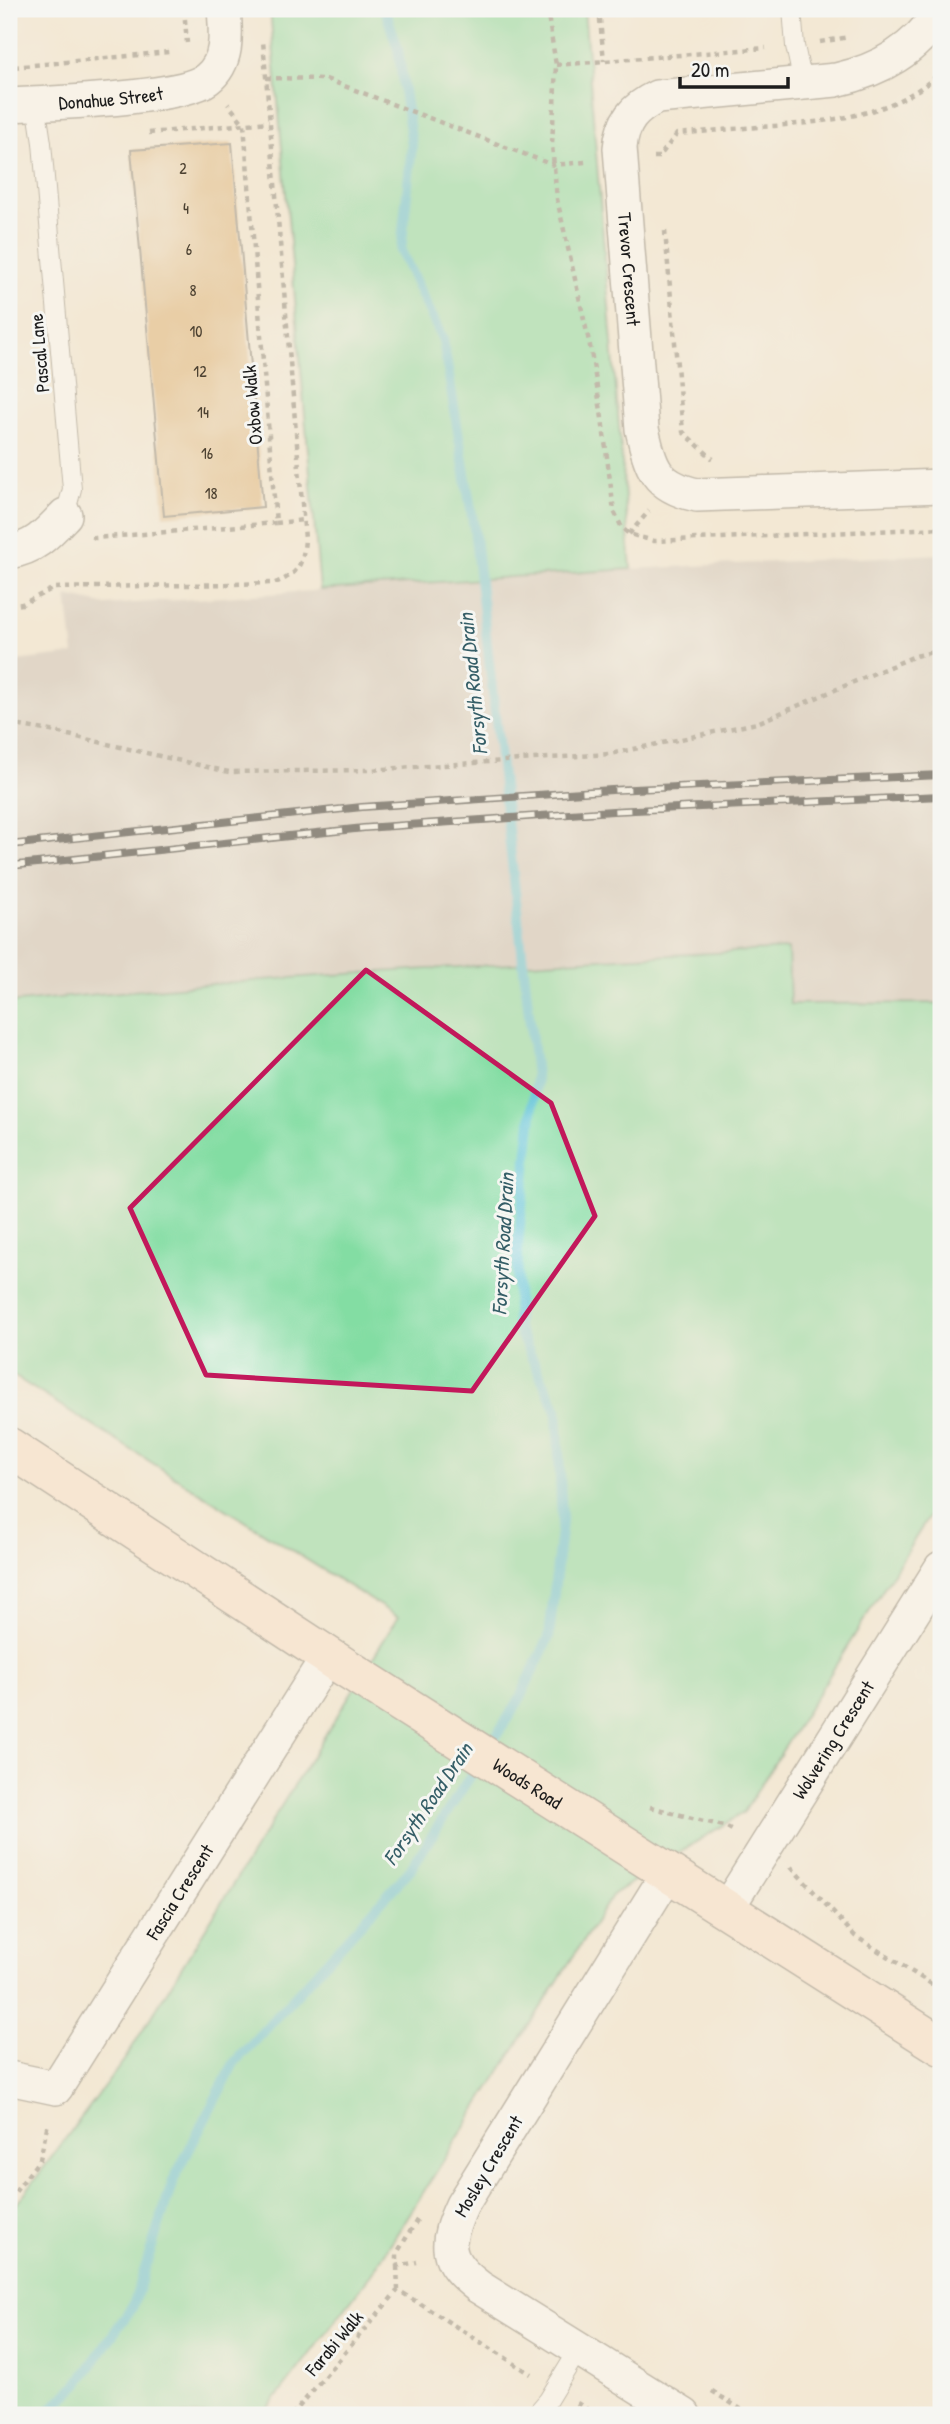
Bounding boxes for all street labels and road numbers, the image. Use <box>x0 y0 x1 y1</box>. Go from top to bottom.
street label: Donahue Street <box>58 80 165 116</box>
street label: Trevor Crescent <box>612 212 647 327</box>
street label: Pascal Lane <box>23 312 55 393</box>
street label: Oxbow Walk <box>236 364 268 446</box>
street label: Wolvering Crescent <box>786 1675 880 1804</box>
street label: Woods Road <box>488 1751 568 1815</box>
street label: Fascia Crescent <box>139 1839 220 1945</box>
street label: Mosley Crescent <box>448 2110 529 2222</box>
street label: Farabi Walk <box>298 2305 369 2382</box>

